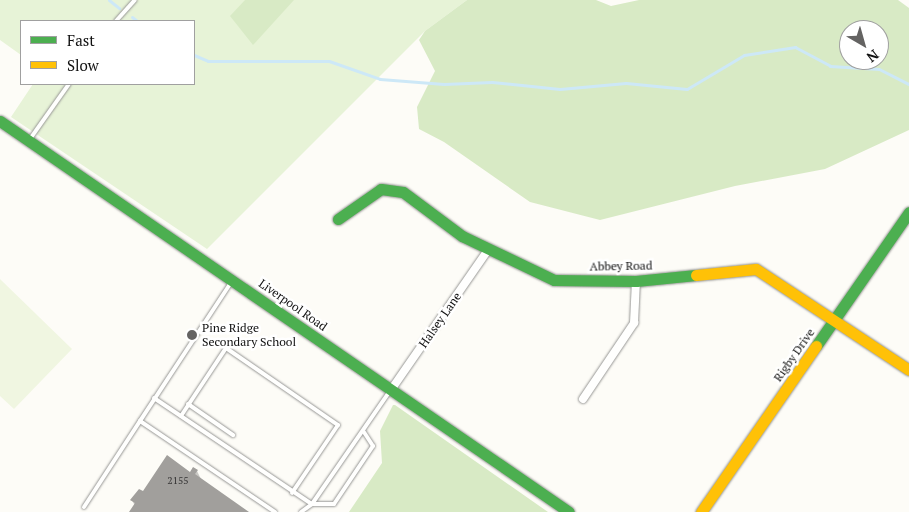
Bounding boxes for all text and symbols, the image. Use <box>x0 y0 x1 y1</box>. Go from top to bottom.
legend <box>20 20 195 85</box>
north arrow <box>839 20 889 70</box>
text: Fast <box>67 30 95 50</box>
text: N <box>863 46 883 67</box>
text: Slow <box>67 55 99 75</box>
street label: Abbey Road <box>589 258 653 274</box>
street label: Liverpool Road <box>256 276 330 334</box>
street label: Halsey Lane <box>416 290 464 350</box>
place label: Pine Ridge Secondary School <box>202 321 296 349</box>
street label: Rigby Drive <box>770 326 818 384</box>
marker: Pine Ridge Secondary School <box>186 329 198 341</box>
house number: 2155 <box>167 475 189 487</box>

